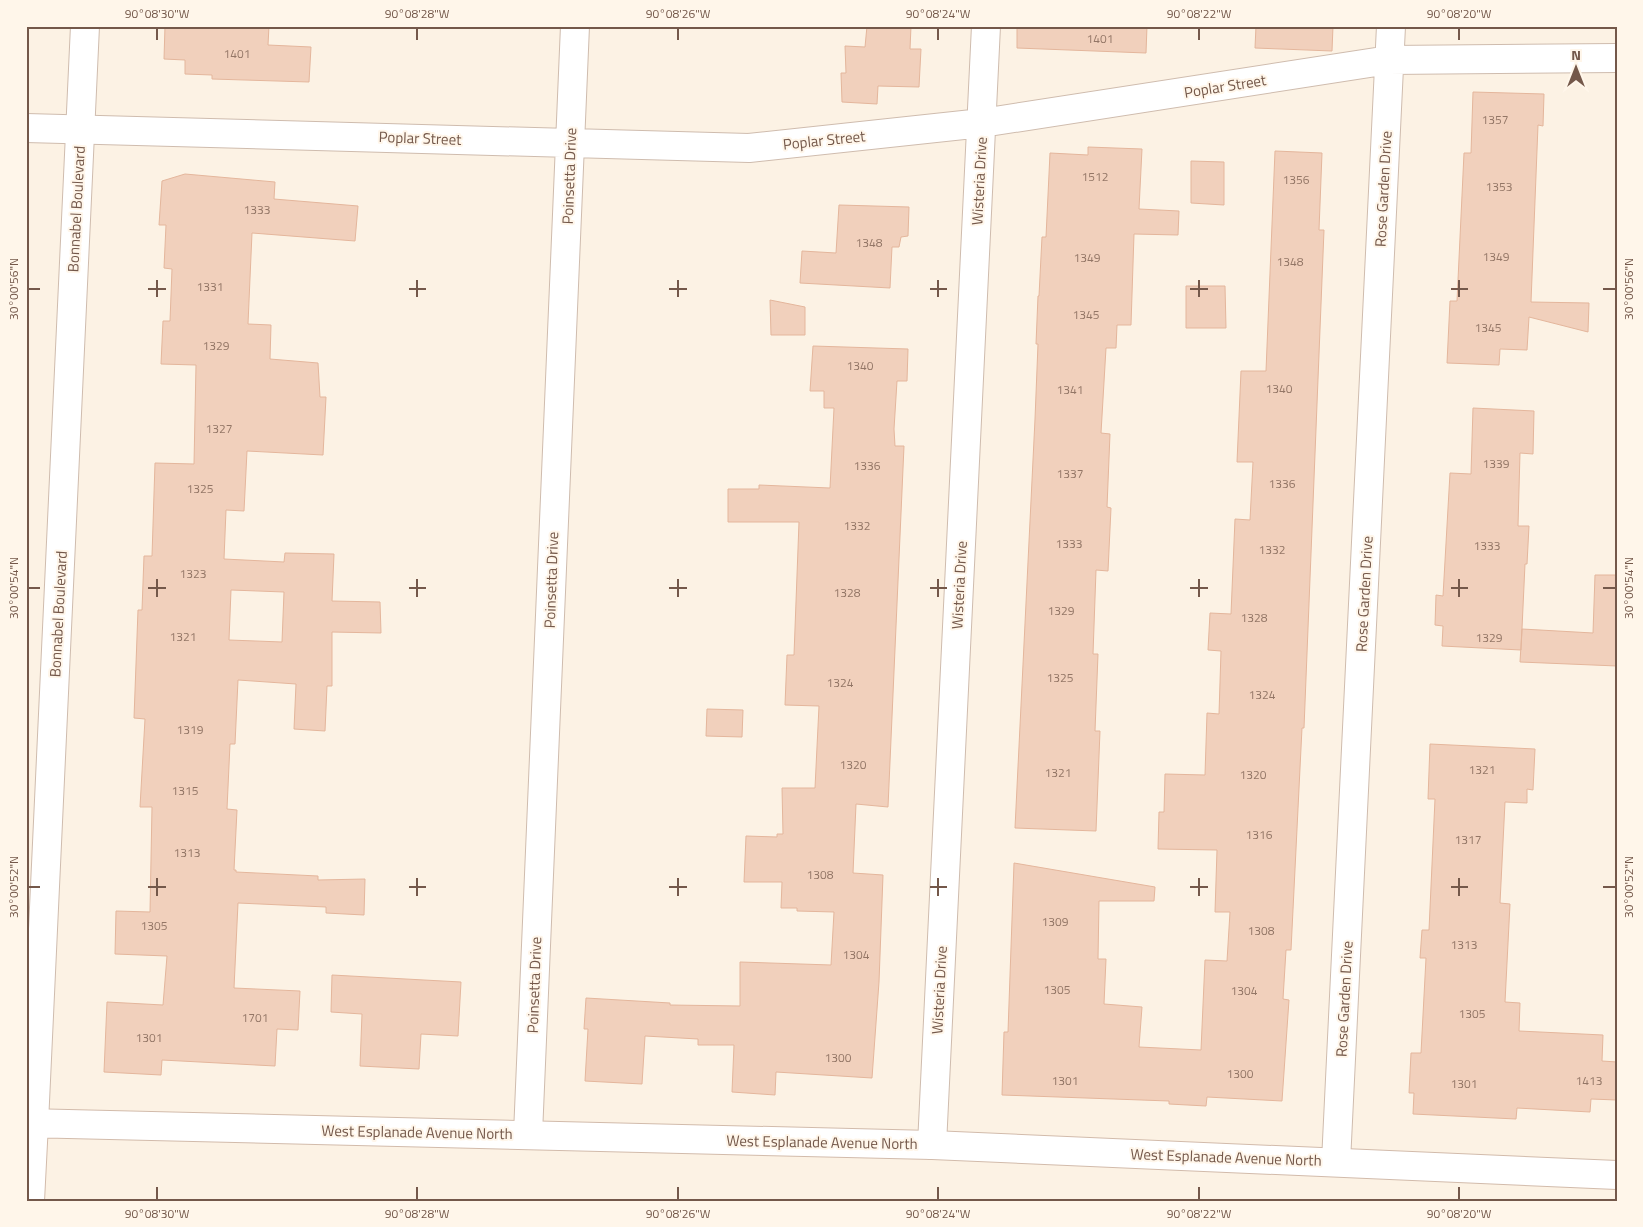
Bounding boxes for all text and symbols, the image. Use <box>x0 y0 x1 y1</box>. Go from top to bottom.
text: 90°08'30"W <box>125 4 190 23</box>
text: 90°08'28"W <box>385 4 450 23</box>
text: 90°08'26"W <box>646 4 711 23</box>
text: 90°08'24"W <box>906 4 971 23</box>
text: 90°08'22"W <box>1167 4 1232 23</box>
text: 90°08'20"W <box>1427 4 1492 23</box>
house number: 1401 <box>1087 29 1113 48</box>
north arrow <box>1550 42 1600 92</box>
house number: 1401 <box>224 44 250 63</box>
text: N <box>1571 44 1581 65</box>
street label: Poplar Street <box>1182 68 1268 104</box>
house number: 1357 <box>1482 110 1508 129</box>
street label: Poplar Street <box>782 124 867 156</box>
street label: Poplar Street <box>378 125 463 151</box>
street label: Poinsetta Drive <box>556 127 582 225</box>
street label: Rose Garden Drive <box>1368 130 1398 248</box>
street label: Wisteria Drive <box>965 136 993 226</box>
street label: Bonnabel Boulevard <box>61 145 91 273</box>
house number: 1512 <box>1082 167 1108 186</box>
house number: 1356 <box>1283 170 1310 189</box>
house number: 1353 <box>1486 177 1512 196</box>
house number: 1333 <box>244 200 270 219</box>
house number: 1348 <box>856 233 883 252</box>
house number: 1349 <box>1483 247 1510 266</box>
house number: 1349 <box>1074 248 1101 267</box>
house number: 1348 <box>1277 252 1304 271</box>
text: 30°00'56"N <box>4 258 23 320</box>
text: 30°00'56"N <box>1619 258 1638 320</box>
house number: 1331 <box>197 277 223 296</box>
house number: 1345 <box>1073 305 1100 324</box>
house number: 1345 <box>1475 318 1502 337</box>
house number: 1329 <box>203 336 230 355</box>
house number: 1340 <box>847 356 874 375</box>
house number: 1340 <box>1266 379 1293 398</box>
house number: 1341 <box>1057 380 1083 399</box>
house number: 1327 <box>206 419 232 438</box>
house number: 1339 <box>1483 454 1510 473</box>
house number: 1336 <box>854 456 881 475</box>
house number: 1337 <box>1057 464 1083 483</box>
house number: 1336 <box>1269 474 1296 493</box>
house number: 1325 <box>187 479 214 498</box>
house number: 1332 <box>844 516 870 535</box>
street label: Poinsetta Drive <box>538 531 564 629</box>
house number: 1333 <box>1056 534 1082 553</box>
street label: Rose Garden Drive <box>1349 535 1379 653</box>
house number: 1333 <box>1474 536 1500 555</box>
street label: Wisteria Drive <box>945 540 973 630</box>
house number: 1332 <box>1259 540 1285 559</box>
street label: Bonnabel Boulevard <box>43 550 73 678</box>
text: 30°00'54"N <box>4 557 23 619</box>
text: 30°00'54"N <box>1619 557 1638 619</box>
house number: 1323 <box>180 564 206 583</box>
house number: 1328 <box>834 583 861 602</box>
house number: 1329 <box>1048 601 1075 620</box>
house number: 1328 <box>1241 608 1268 627</box>
house number: 1321 <box>170 627 196 646</box>
house number: 1329 <box>1476 628 1503 647</box>
house number: 1325 <box>1047 668 1074 687</box>
house number: 1324 <box>827 673 854 692</box>
house number: 1324 <box>1249 685 1276 704</box>
house number: 1319 <box>177 720 204 739</box>
house number: 1320 <box>840 755 867 774</box>
house number: 1321 <box>1469 760 1495 779</box>
house number: 1321 <box>1045 763 1071 782</box>
house number: 1320 <box>1240 765 1267 784</box>
house number: 1315 <box>172 781 199 800</box>
house number: 1316 <box>1246 825 1273 844</box>
house number: 1317 <box>1455 830 1481 849</box>
house number: 1313 <box>174 843 200 862</box>
text: 30°00'52"N <box>4 856 23 918</box>
text: 30°00'52"N <box>1619 856 1638 918</box>
house number: 1308 <box>807 865 834 884</box>
house number: 1309 <box>1042 912 1069 931</box>
house number: 1305 <box>141 916 168 935</box>
house number: 1308 <box>1248 921 1275 940</box>
house number: 1313 <box>1451 935 1477 954</box>
street label: Poinsetta Drive <box>521 936 547 1034</box>
street label: Rose Garden Drive <box>1329 940 1359 1058</box>
house number: 1304 <box>843 945 870 964</box>
street label: Wisteria Drive <box>925 945 953 1035</box>
house number: 1305 <box>1044 980 1071 999</box>
house number: 1304 <box>1231 981 1258 1000</box>
house number: 1305 <box>1459 1004 1486 1023</box>
house number: 1701 <box>242 1008 268 1027</box>
house number: 1301 <box>136 1028 162 1047</box>
house number: 1300 <box>825 1048 852 1067</box>
house number: 1300 <box>1227 1064 1254 1083</box>
house number: 1301 <box>1052 1071 1078 1090</box>
house number: 1413 <box>1576 1071 1602 1090</box>
house number: 1301 <box>1451 1074 1477 1093</box>
street label: West Esplanade Avenue North <box>321 1119 513 1145</box>
street label: West Esplanade Avenue North <box>726 1129 918 1155</box>
street label: West Esplanade Avenue North <box>1130 1142 1322 1172</box>
text: 90°08'30"W <box>125 1204 190 1223</box>
text: 90°08'28"W <box>385 1204 450 1223</box>
text: 90°08'26"W <box>646 1204 711 1223</box>
text: 90°08'24"W <box>906 1204 971 1223</box>
text: 90°08'22"W <box>1167 1204 1232 1223</box>
text: 90°08'20"W <box>1427 1204 1492 1223</box>

